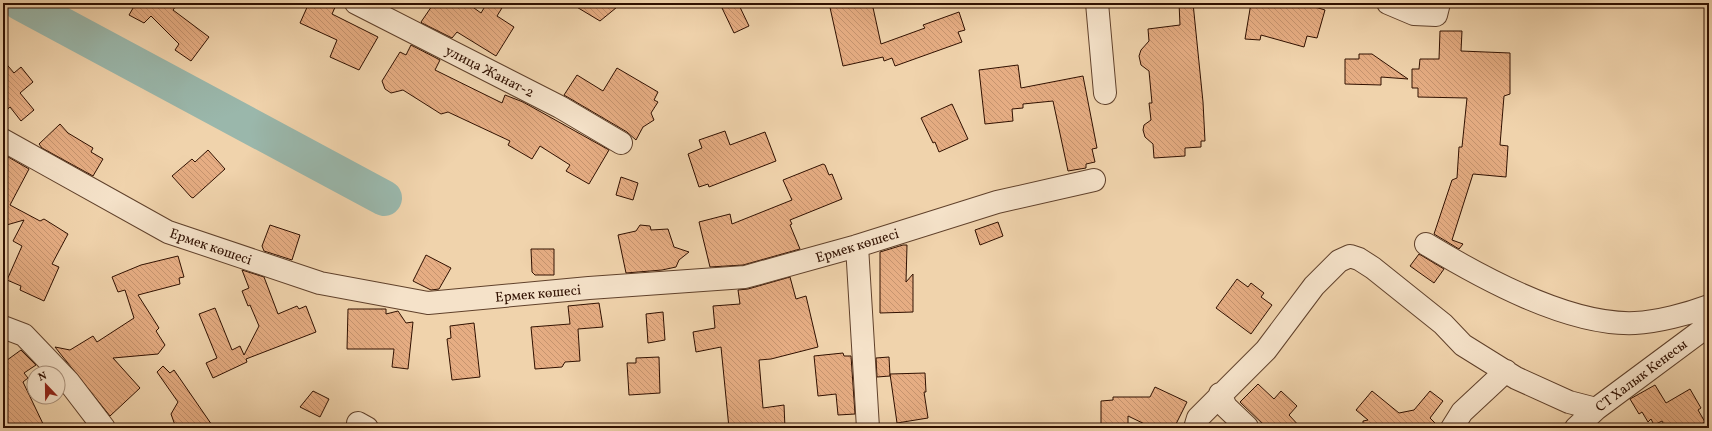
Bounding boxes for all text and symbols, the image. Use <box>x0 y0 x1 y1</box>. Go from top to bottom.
street label: улица Жанат-2 <box>442 42 537 103</box>
street label: Ермек көшесі <box>167 224 254 270</box>
street label: Ермек көшесі <box>813 225 901 268</box>
street label: Ермек көшесі <box>494 281 582 308</box>
street label: СТ Халык Кенесы <box>1592 335 1692 417</box>
north arrow <box>26 365 66 405</box>
text: N <box>36 369 49 386</box>

